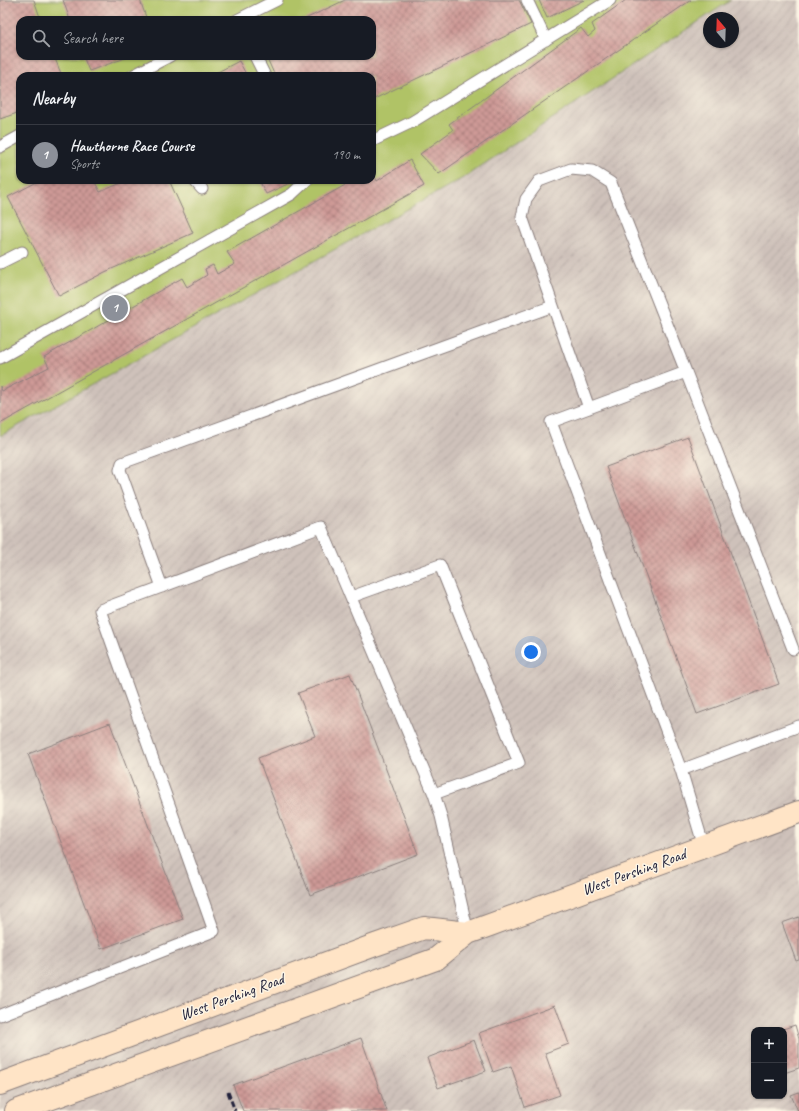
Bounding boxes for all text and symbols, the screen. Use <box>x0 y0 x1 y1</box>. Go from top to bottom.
north arrow <box>703 12 739 48</box>
search box <box>16 16 376 60</box>
icon: search <box>30 27 52 49</box>
text: Search here <box>62 29 123 48</box>
text: Nearby <box>32 88 75 109</box>
text: Hawthorne Race Course <box>70 137 194 156</box>
text: 1 <box>42 147 48 163</box>
text: 190 m <box>332 147 360 163</box>
text: Sports <box>70 156 99 172</box>
pin: 1 <box>102 293 128 323</box>
your location <box>521 642 541 662</box>
street label: West Pershing Road <box>579 843 691 900</box>
street label: West Pershing Road <box>177 968 289 1025</box>
map controls <box>751 1027 787 1099</box>
button: + <box>751 1027 787 1063</box>
button: − <box>751 1063 787 1099</box>

